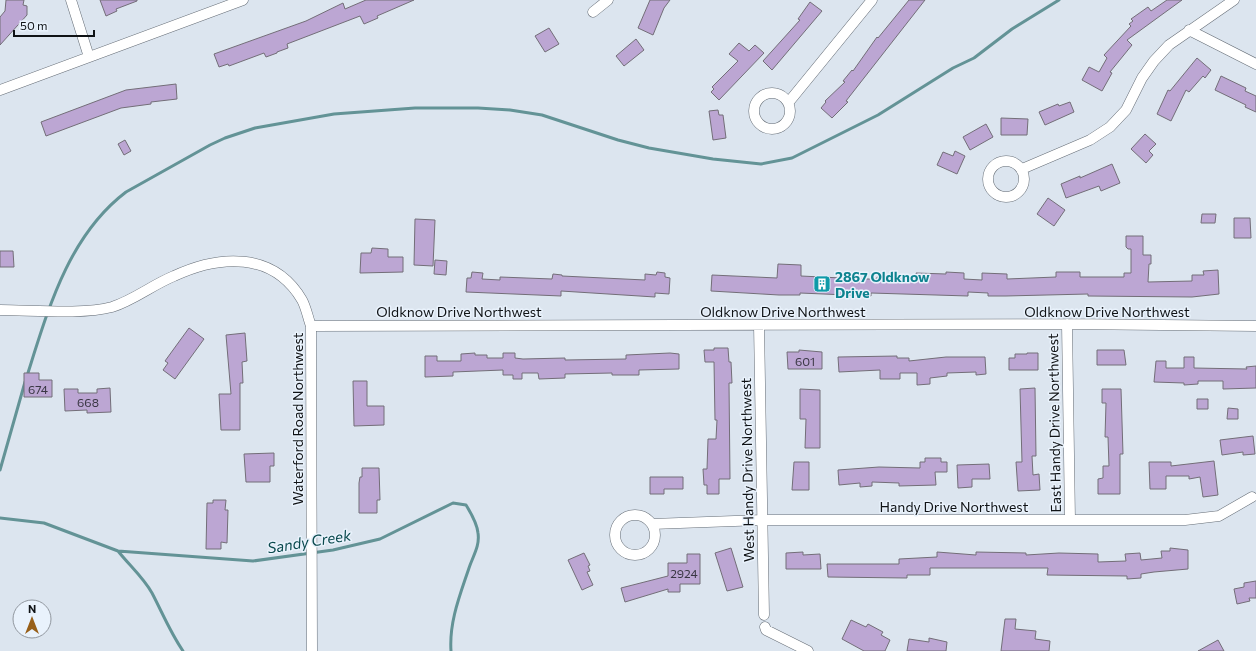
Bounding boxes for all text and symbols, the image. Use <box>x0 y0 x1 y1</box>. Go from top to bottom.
scale bar <box>14 12 94 38</box>
text: 50 m <box>20 18 48 32</box>
place label: 2867 Oldknow Drive <box>835 268 930 301</box>
building icon: 2867 Oldknow Drive <box>812 274 832 294</box>
street label: Oldknow Drive Northwest <box>376 303 542 320</box>
street label: Oldknow Drive Northwest <box>700 303 866 320</box>
street label: Oldknow Drive Northwest <box>1024 303 1190 320</box>
street label: Waterford Road Northwest <box>289 332 306 506</box>
street label: East Handy Drive Northwest <box>1044 333 1064 513</box>
house number: 601 <box>795 354 815 368</box>
street label: West Handy Drive Northwest <box>737 377 757 562</box>
house number: 674 <box>28 382 48 396</box>
house number: 668 <box>77 395 99 409</box>
street label: Handy Drive Northwest <box>880 498 1029 515</box>
water label: Sandy Creek <box>266 525 353 556</box>
house number: 2924 <box>670 566 698 580</box>
north arrow <box>12 599 52 639</box>
text: N <box>28 602 36 615</box>

